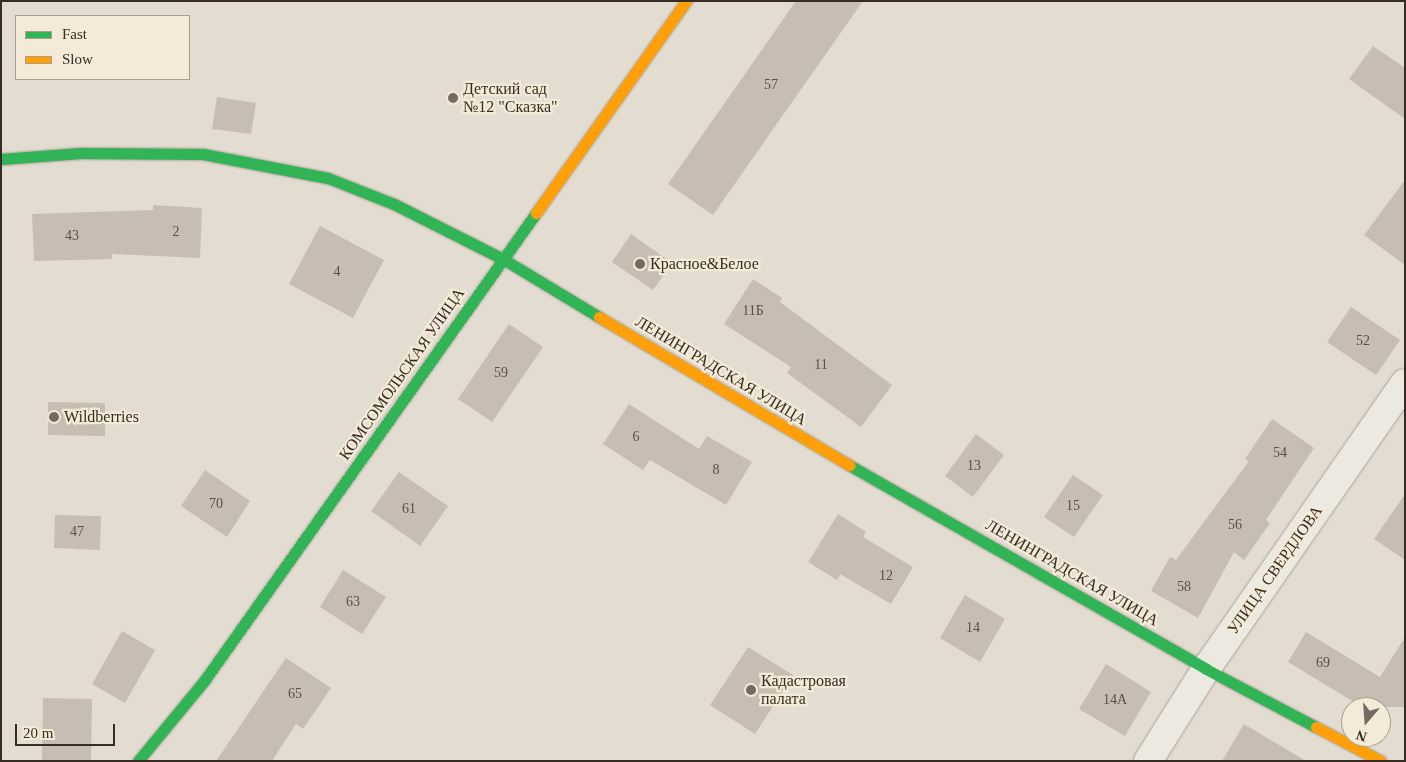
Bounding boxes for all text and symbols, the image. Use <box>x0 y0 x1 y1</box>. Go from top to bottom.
legend <box>15 15 190 80</box>
text: Fast <box>62 26 87 42</box>
text: Slow <box>62 51 93 67</box>
house number: 57 <box>764 77 778 93</box>
place label: Детский сад №12 "Сказка" <box>463 79 558 117</box>
marker: Детский сад №12 "Сказка" <box>447 92 459 104</box>
house number: 2 <box>172 224 180 240</box>
house number: 43 <box>65 228 79 244</box>
place label: Красное&Белое <box>650 254 759 274</box>
marker: Красное&Белое <box>634 258 646 270</box>
house number: 4 <box>334 264 341 280</box>
street label: КОМСОМОЛЬСКАЯ УЛИЦА <box>335 284 469 464</box>
house number: 11Б <box>742 303 764 319</box>
street label: ЛЕНИНГРАДСКАЯ УЛИЦА <box>632 312 810 430</box>
house number: 52 <box>1356 333 1370 349</box>
house number: 11 <box>814 357 828 373</box>
house number: 59 <box>494 365 508 381</box>
place label: Wildberries <box>64 407 139 427</box>
marker: Wildberries <box>48 411 60 423</box>
house number: 6 <box>632 429 640 445</box>
house number: 54 <box>1273 445 1287 461</box>
house number: 13 <box>967 458 981 474</box>
house number: 8 <box>712 462 719 478</box>
house number: 70 <box>209 496 223 512</box>
house number: 15 <box>1066 498 1080 514</box>
house number: 61 <box>402 501 416 517</box>
street label: УЛИЦА СВЕРДЛОВА <box>1223 502 1327 638</box>
street label: ЛЕНИНГРАДСКАЯ УЛИЦА <box>982 516 1162 630</box>
house number: 56 <box>1228 517 1242 533</box>
house number: 47 <box>70 524 84 540</box>
house number: 12 <box>879 568 893 584</box>
house number: 58 <box>1177 579 1191 595</box>
house number: 63 <box>346 594 360 610</box>
house number: 14 <box>966 620 980 636</box>
house number: 69 <box>1316 655 1330 671</box>
place label: Кадастровая палата <box>761 671 846 709</box>
marker: Кадастровая палата <box>745 684 757 696</box>
house number: 65 <box>288 686 302 702</box>
house number: 14А <box>1103 692 1127 708</box>
north arrow <box>1341 697 1391 747</box>
scale bar <box>18 714 118 746</box>
text: 20 m <box>23 725 53 741</box>
text: N <box>1354 727 1369 744</box>

